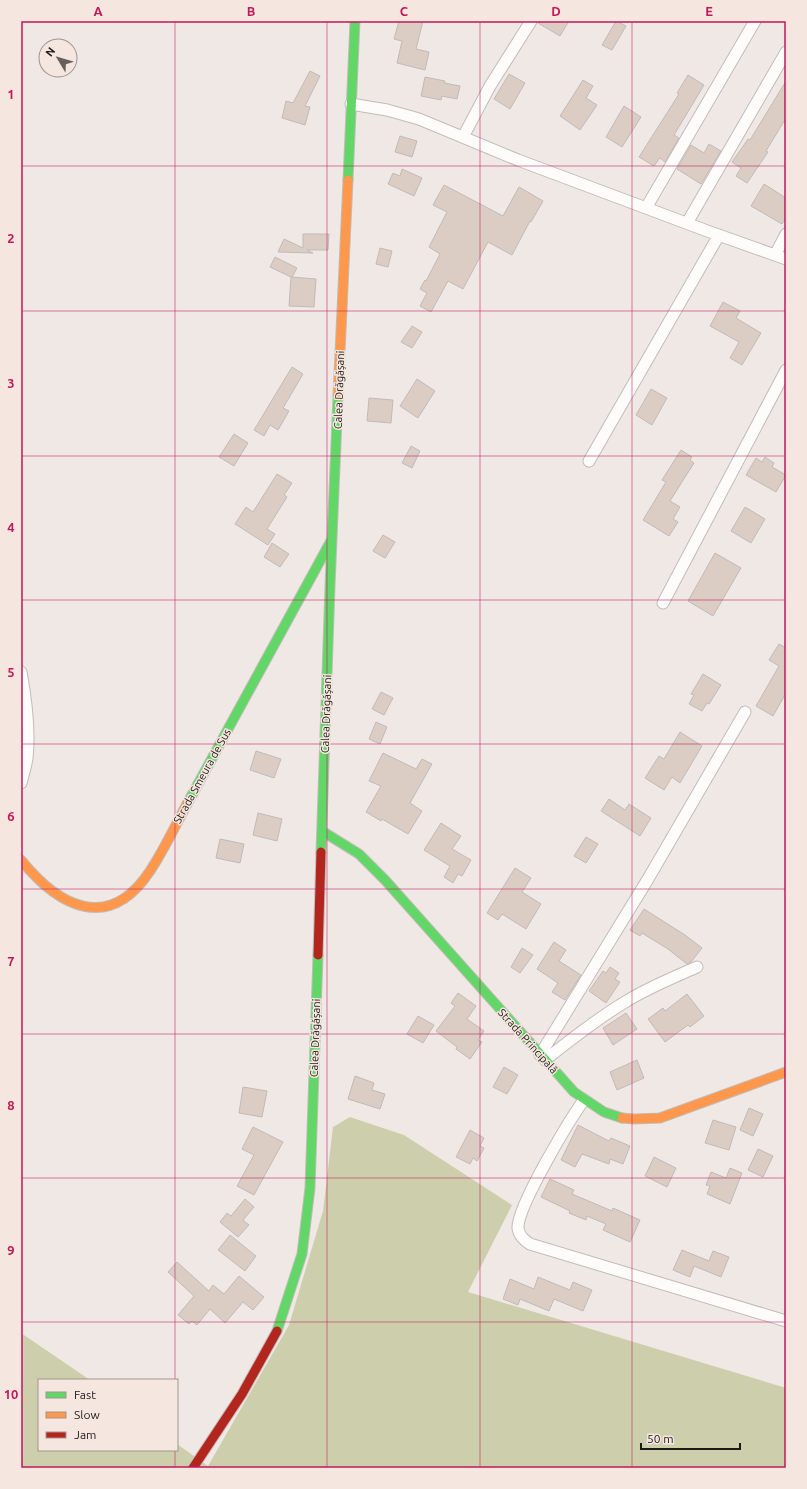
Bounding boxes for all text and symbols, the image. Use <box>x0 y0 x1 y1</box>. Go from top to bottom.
text: A <box>93 4 103 18</box>
text: B <box>247 4 256 18</box>
text: C <box>400 4 409 18</box>
text: D <box>551 4 561 18</box>
text: E <box>705 4 713 18</box>
north arrow <box>38 38 78 78</box>
text: N <box>43 45 57 59</box>
text: 1 <box>7 87 15 101</box>
text: 2 <box>7 231 15 245</box>
street label: Calea Drăgășani <box>332 351 346 429</box>
text: 3 <box>7 376 15 390</box>
text: 4 <box>7 520 15 534</box>
text: 5 <box>7 665 15 679</box>
street label: Calea Drăgășani <box>319 675 333 753</box>
street label: Strada Smeura de Sus <box>171 726 233 825</box>
text: 6 <box>7 809 15 823</box>
text: 7 <box>7 954 15 968</box>
street label: Calea Drăgășani <box>308 999 322 1077</box>
street label: Strada Principală <box>496 1006 560 1076</box>
text: 8 <box>7 1098 15 1112</box>
text: 9 <box>7 1243 15 1257</box>
legend <box>38 1379 178 1451</box>
text: 10 <box>4 1387 18 1401</box>
text: Fast <box>74 1388 96 1401</box>
text: Slow <box>74 1408 100 1421</box>
scale bar <box>641 1425 740 1451</box>
text: Jam <box>74 1428 96 1441</box>
text: 50 m <box>647 1432 674 1445</box>

